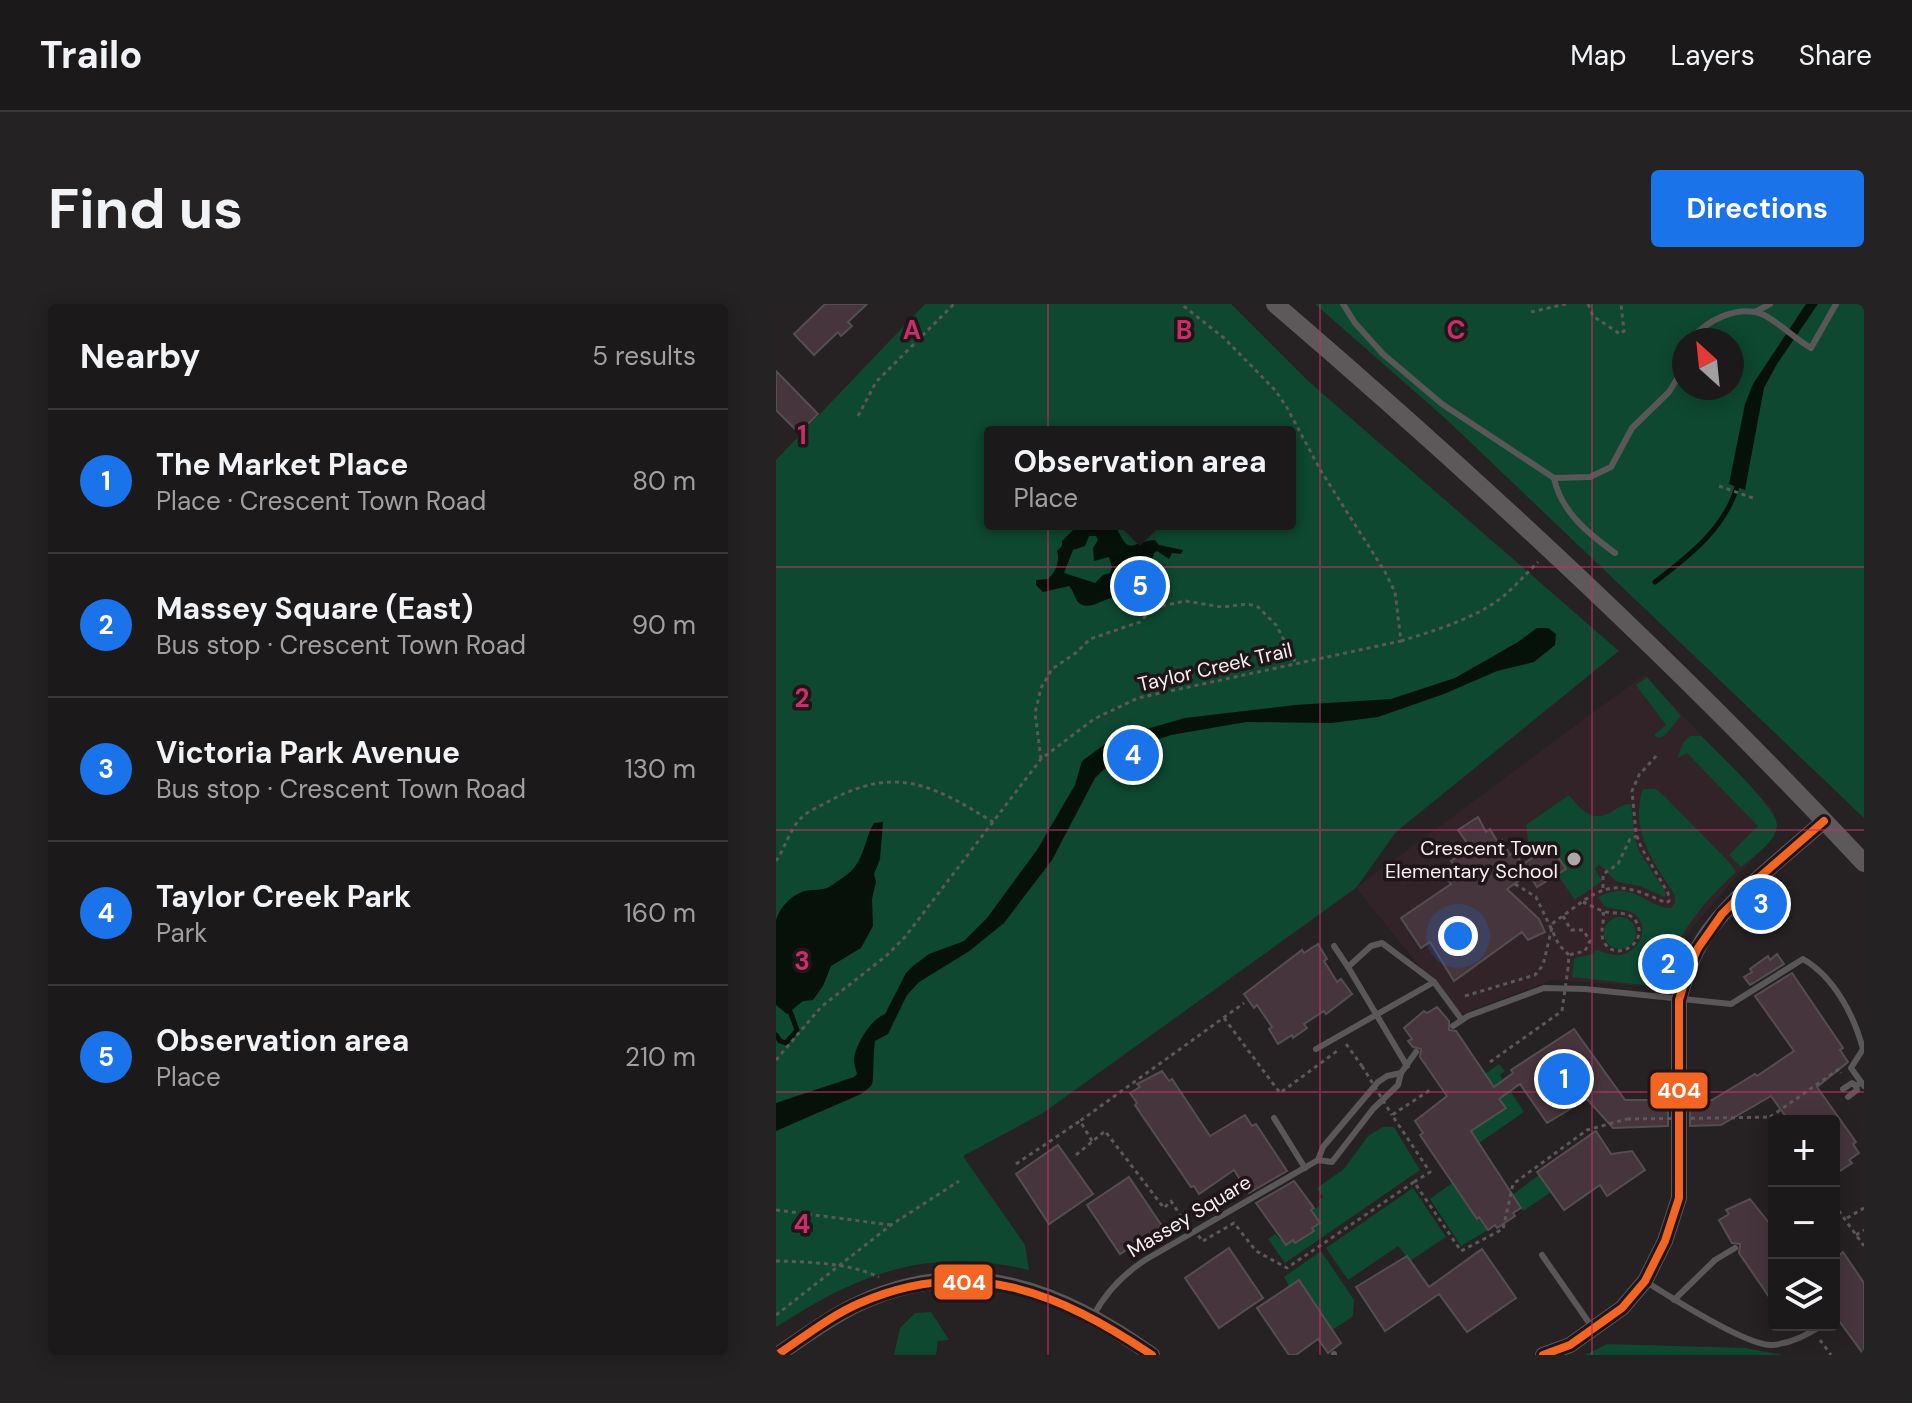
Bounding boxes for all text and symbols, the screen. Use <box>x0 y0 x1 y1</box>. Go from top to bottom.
text: Trailo <box>40 30 142 80</box>
text: Map <box>1570 37 1627 74</box>
text: Layers <box>1671 37 1755 74</box>
text: Share <box>1799 37 1872 74</box>
button: Directions <box>1651 170 1864 247</box>
text: Find us <box>48 172 243 245</box>
text: A <box>903 313 921 347</box>
text: B <box>1176 313 1192 347</box>
text: C <box>1446 313 1466 347</box>
north arrow <box>1672 328 1744 400</box>
text: Nearby <box>80 334 200 379</box>
text: 5 results <box>592 339 696 373</box>
text: 1 <box>797 418 807 452</box>
popup <box>984 426 1296 530</box>
text: Observation area <box>1013 442 1267 481</box>
text: The Market Place <box>156 445 408 484</box>
text: 1 <box>101 464 111 498</box>
text: 80 m <box>632 464 696 498</box>
text: Place <box>1013 481 1078 515</box>
text: Place · Crescent Town Road <box>156 484 486 518</box>
pin: 5 <box>1114 556 1166 616</box>
text: Massey Square (East) <box>156 589 473 628</box>
text: 2 <box>98 608 114 642</box>
text: 90 m <box>632 608 696 642</box>
text: Bus stop · Crescent Town Road <box>156 628 526 662</box>
street label: Taylor Creek Trail <box>1135 637 1295 697</box>
text: 2 <box>794 681 810 715</box>
pin: 4 <box>1107 725 1159 785</box>
text: Victoria Park Avenue <box>156 733 460 772</box>
text: 3 <box>98 752 114 786</box>
text: 130 m <box>625 752 696 786</box>
text: Bus stop · Crescent Town Road <box>156 772 526 806</box>
place label: Crescent Town Elementary School <box>1385 835 1558 884</box>
marker: Crescent Town Elementary School <box>1565 850 1583 868</box>
pin: 3 <box>1735 874 1787 934</box>
text: Taylor Creek Park <box>156 877 411 916</box>
text: 4 <box>98 896 114 930</box>
text: 160 m <box>624 896 696 930</box>
text: Park <box>156 916 207 950</box>
your location <box>1438 916 1478 956</box>
pin: 2 <box>1642 934 1694 994</box>
text: 3 <box>794 944 810 978</box>
text: Observation area <box>156 1021 409 1060</box>
text: 5 <box>98 1040 114 1074</box>
text: 210 m <box>625 1040 696 1074</box>
pin: 1 <box>1538 1049 1590 1109</box>
text: Place <box>156 1060 221 1094</box>
line badge: 404 <box>1649 1071 1709 1110</box>
text: 404 <box>1657 1076 1701 1105</box>
map controls <box>1768 1115 1840 1331</box>
button: + <box>1768 1115 1840 1187</box>
street label: Massey Square <box>1122 1169 1256 1263</box>
button: − <box>1768 1187 1840 1259</box>
text: 4 <box>794 1207 810 1241</box>
button: layers <box>1768 1259 1840 1331</box>
line badge: 404 <box>933 1263 994 1301</box>
text: 404 <box>942 1268 986 1297</box>

